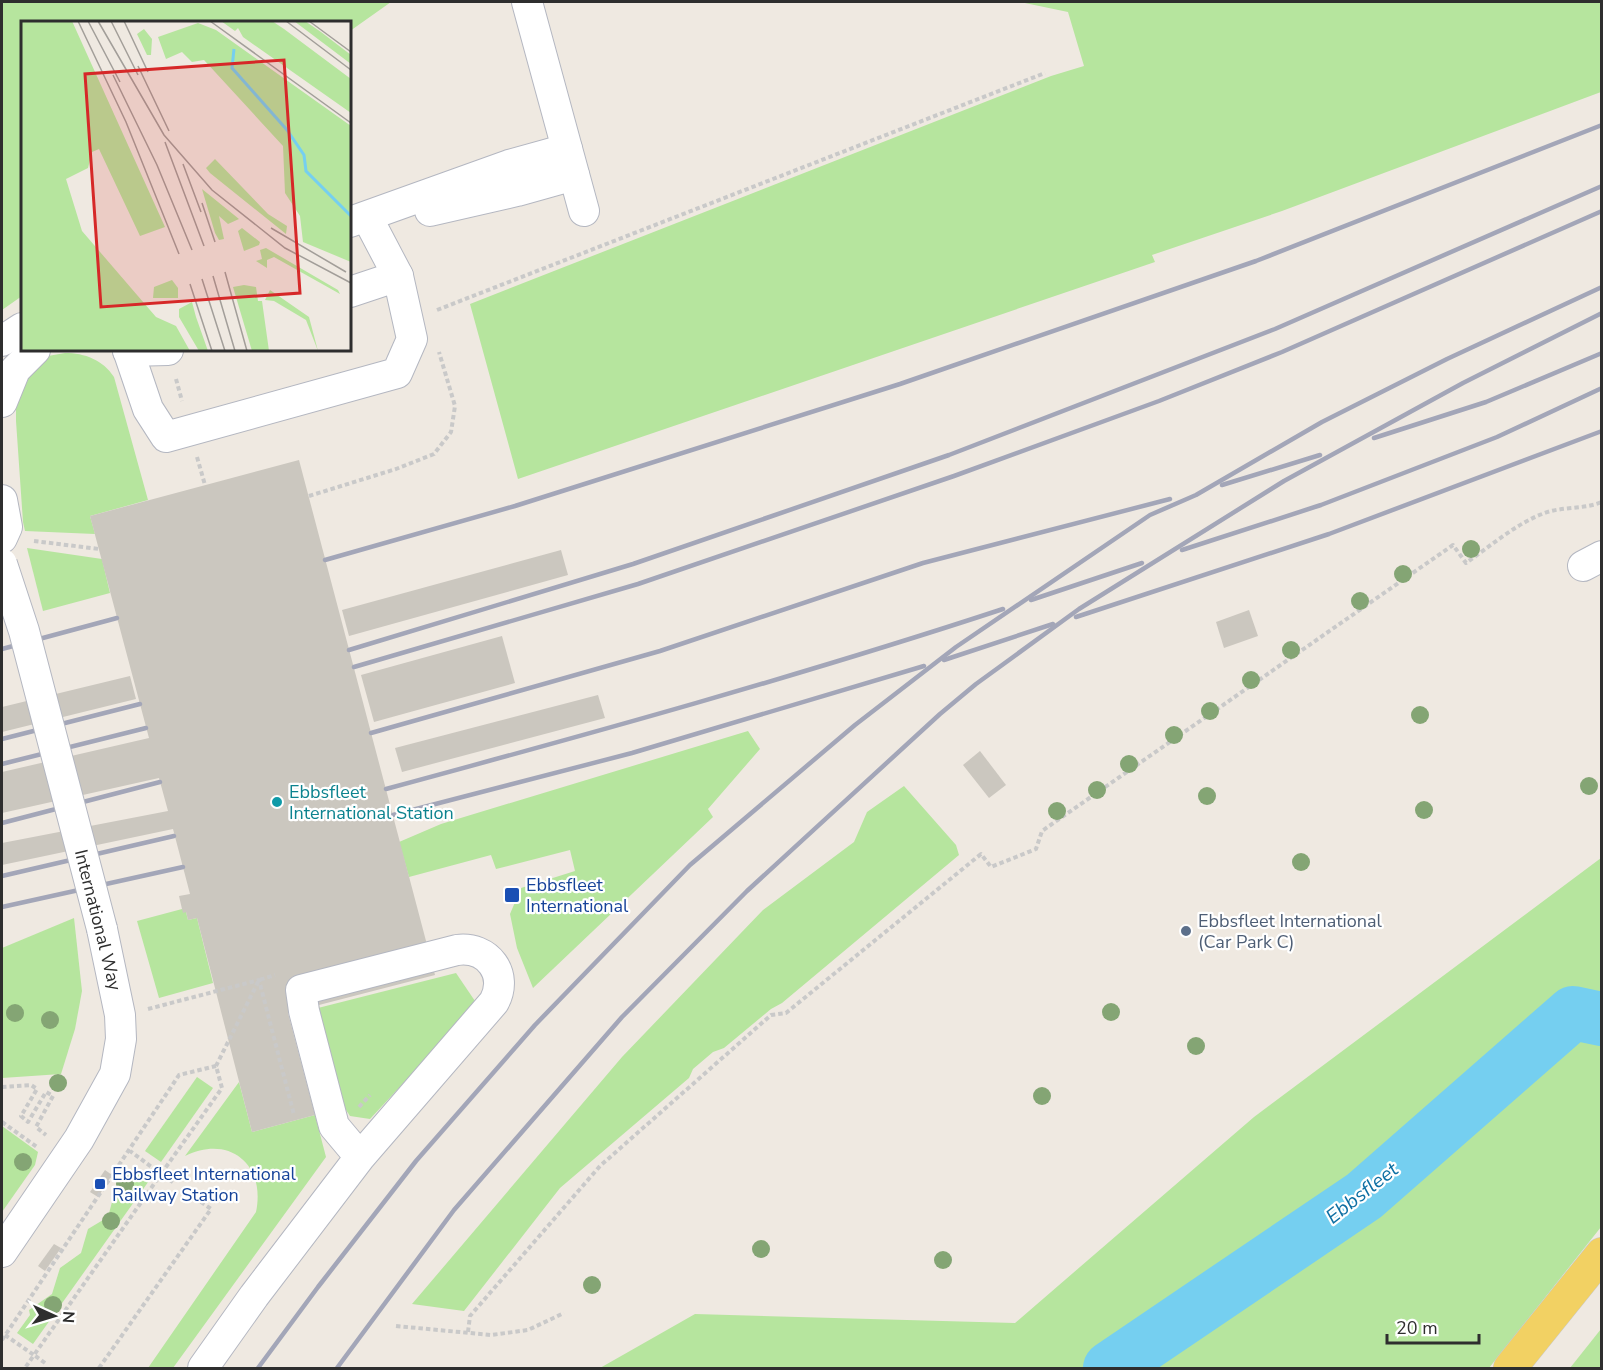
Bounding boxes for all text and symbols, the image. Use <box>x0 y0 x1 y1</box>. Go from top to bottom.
inset map <box>21 21 351 351</box>
place label: Ebbsfleet International Station <box>289 780 454 825</box>
marker: Ebbsfleet International Station <box>270 795 284 809</box>
street label: International Way <box>69 847 127 994</box>
place label: Ebbsfleet International <box>526 873 629 918</box>
marker: Ebbsfleet International <box>503 886 521 904</box>
place label: Ebbsfleet International (Car Park C) <box>1198 909 1383 954</box>
marker: Ebbsfleet International (Car Park C) <box>1179 924 1193 938</box>
water label: Ebbsfleet <box>1320 1155 1405 1230</box>
place label: Ebbsfleet International Railway Station <box>112 1162 297 1207</box>
marker: Ebbsfleet International Railway Station <box>93 1177 107 1191</box>
north arrow <box>24 1286 84 1346</box>
scale bar <box>1387 1307 1478 1345</box>
text: N <box>57 1310 79 1324</box>
text: 20 m <box>1396 1316 1438 1340</box>

